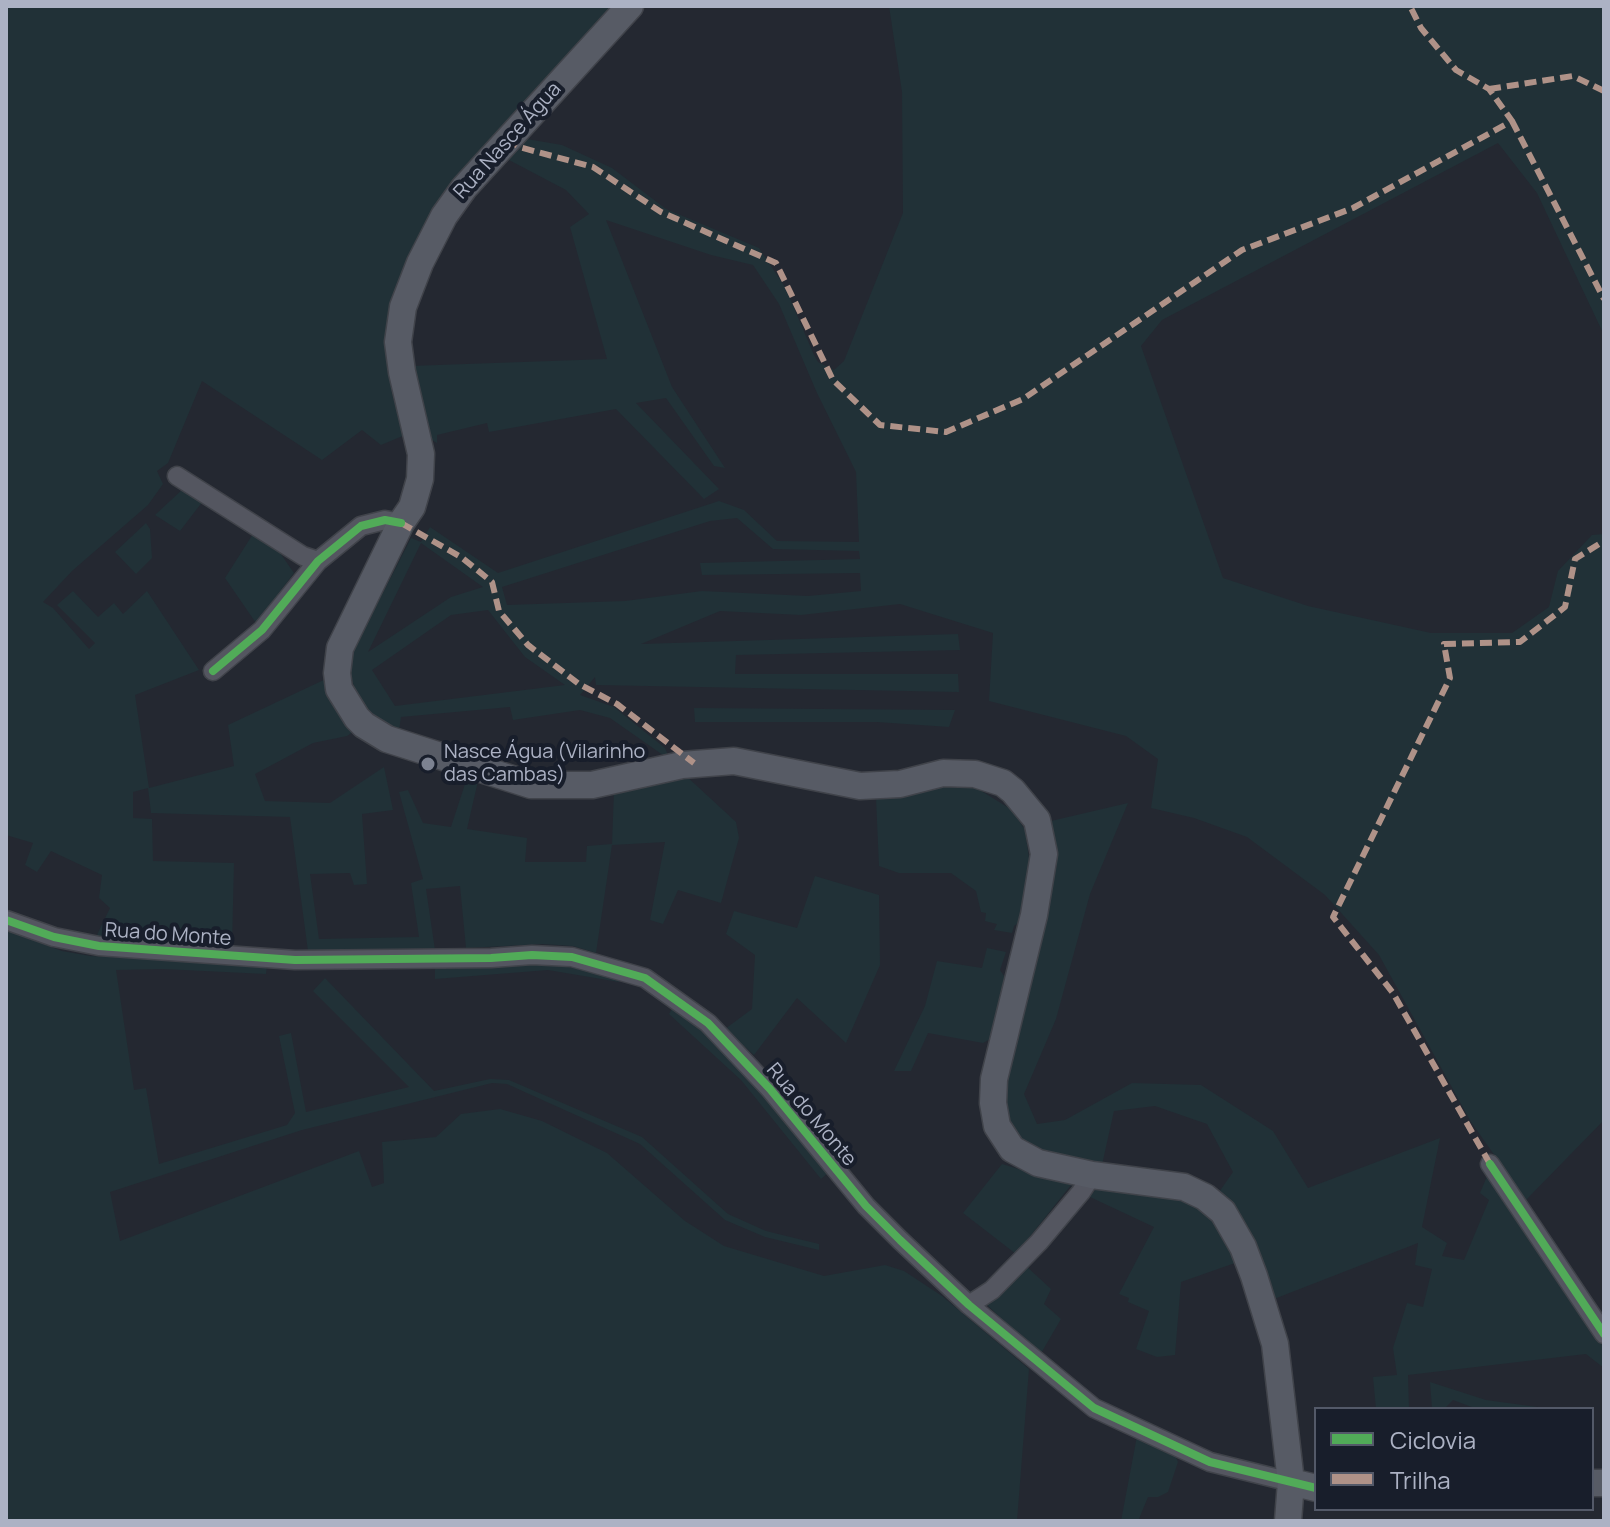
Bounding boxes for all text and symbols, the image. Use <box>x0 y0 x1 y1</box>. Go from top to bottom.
street label: Rua Nasce Água <box>449 78 567 204</box>
place label: Nasce Água (Vilarinho das Cambas) <box>444 740 645 787</box>
marker: Nasce Água (Vilarinho das Cambas) <box>419 755 437 773</box>
street label: Rua do Monte <box>104 919 232 951</box>
street label: Rua do Monte <box>761 1059 861 1171</box>
legend <box>1314 1407 1594 1511</box>
text: Ciclovia <box>1390 1423 1476 1456</box>
text: Trilha <box>1390 1463 1451 1496</box>

